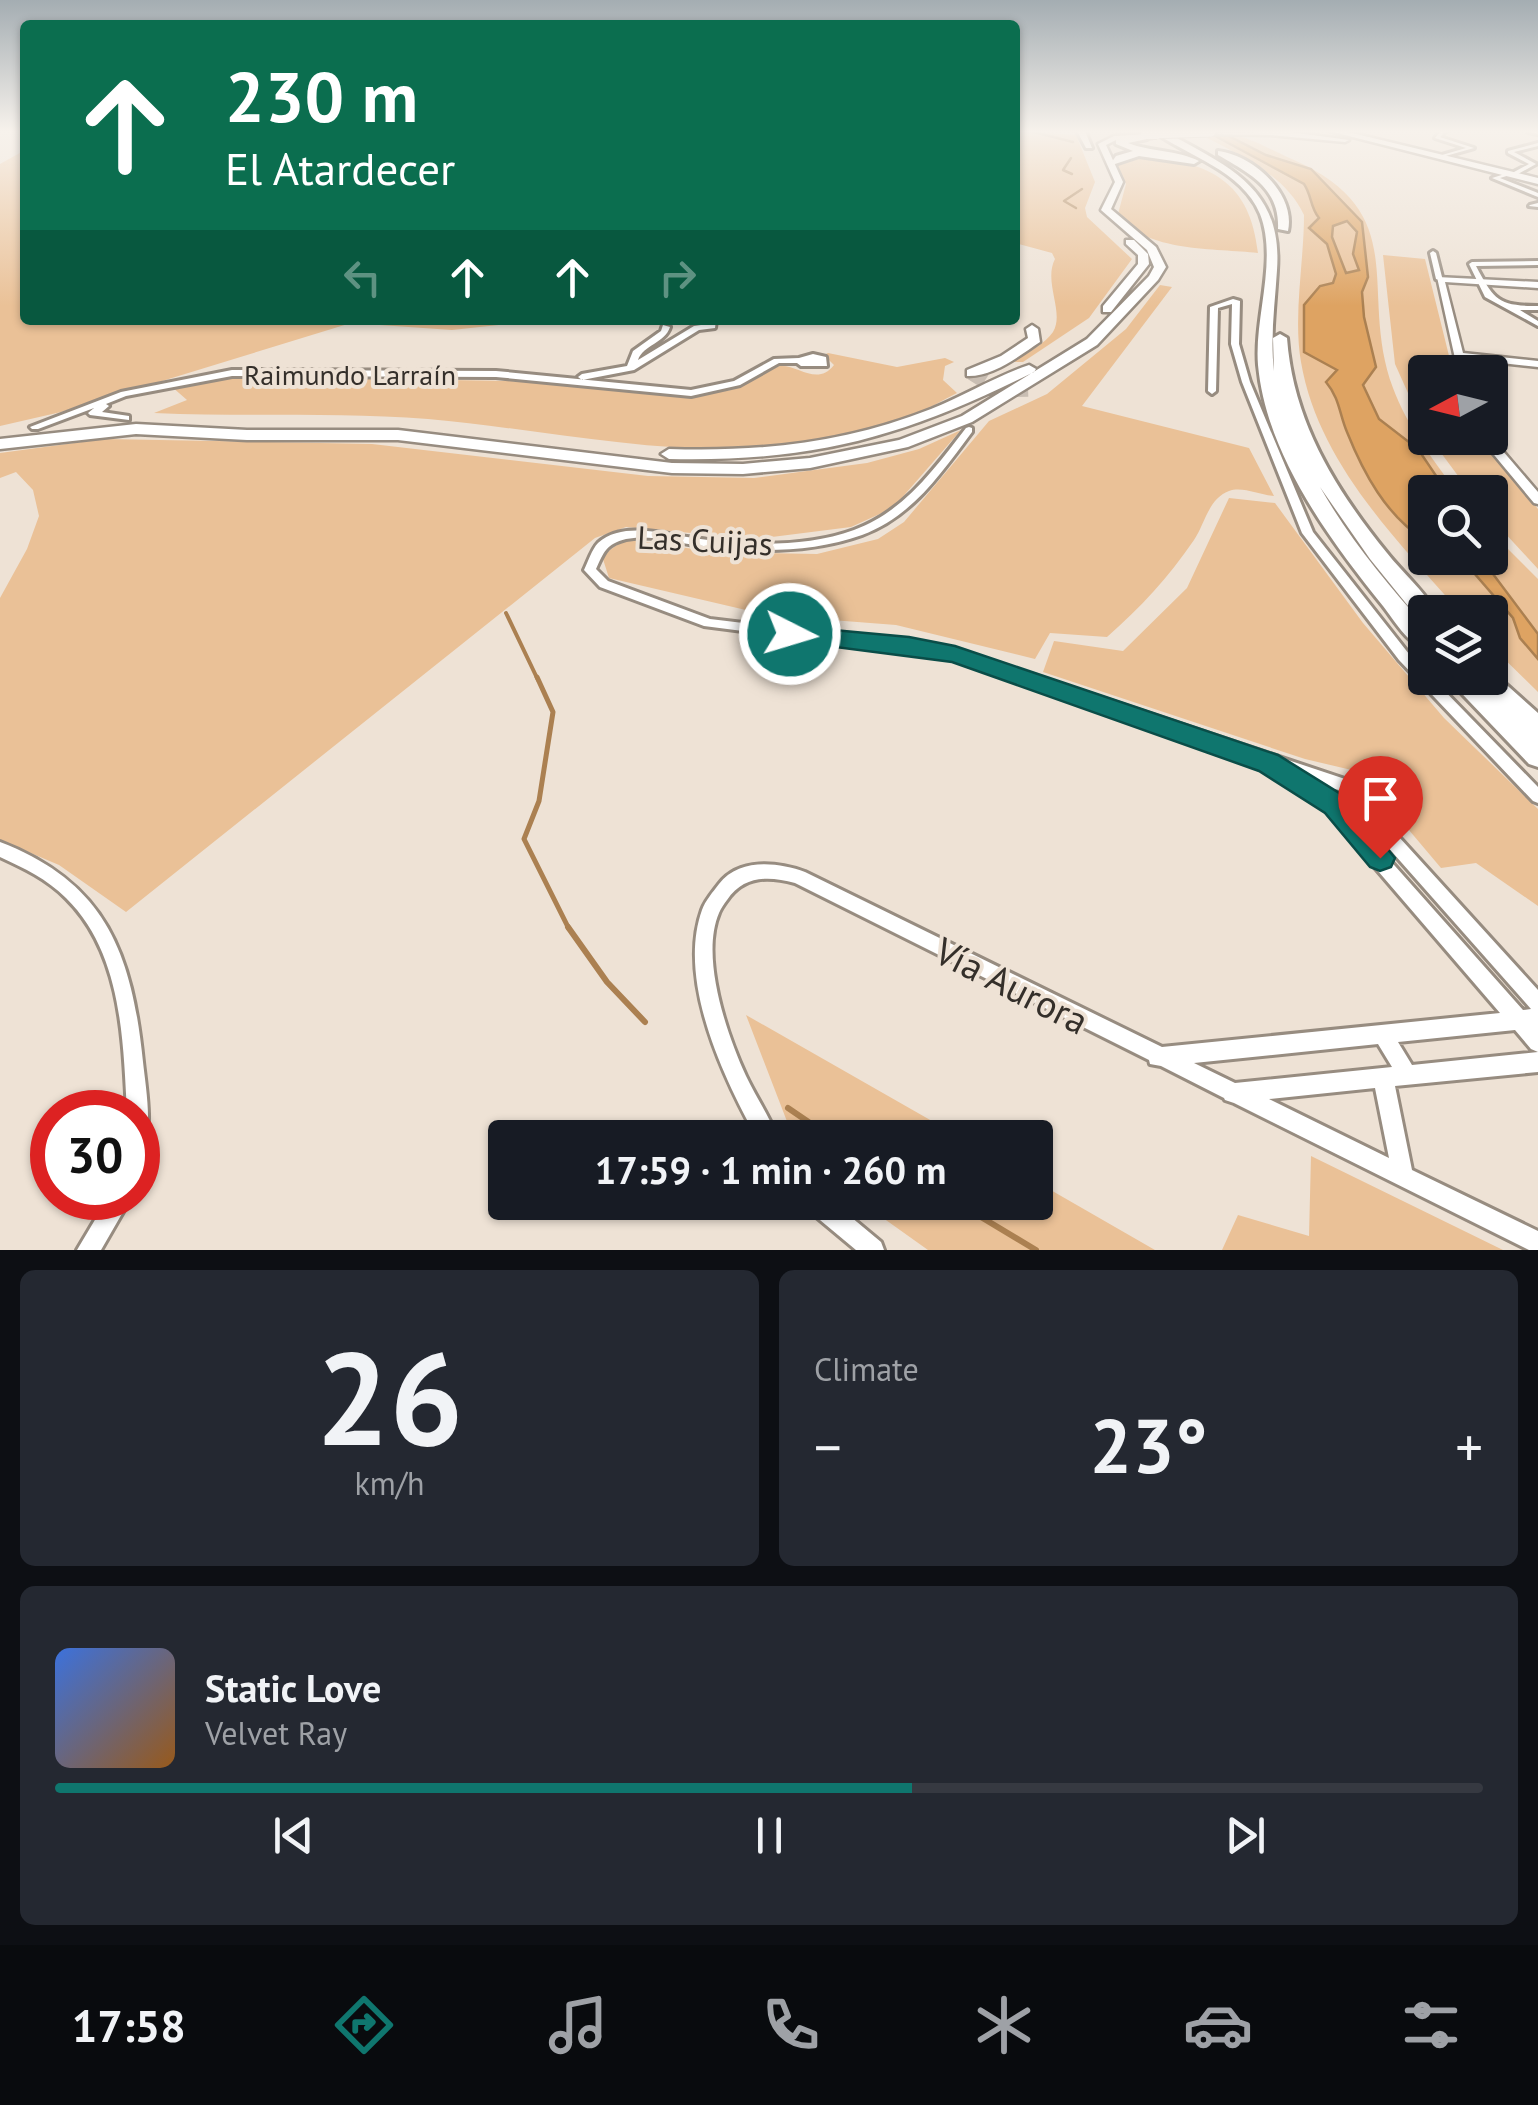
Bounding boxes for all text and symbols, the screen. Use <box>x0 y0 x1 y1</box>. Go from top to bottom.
text: 230 m <box>225 51 418 141</box>
icon: ahead <box>60 60 190 190</box>
text: El Atardecer <box>225 139 455 197</box>
icon: left <box>335 250 390 305</box>
icon: ahead <box>440 250 495 305</box>
icon: ahead <box>545 250 600 305</box>
icon: right <box>650 250 705 305</box>
north arrow <box>1408 355 1508 455</box>
map controls <box>1408 355 1508 695</box>
street label: Raimundo Larraín <box>244 356 456 393</box>
button: search <box>1408 475 1508 575</box>
street label: Las Cuijas <box>636 515 774 565</box>
position arrow <box>738 582 842 686</box>
button: layers <box>1408 595 1508 695</box>
pin <box>1338 756 1423 859</box>
icon: arrive <box>1353 771 1408 826</box>
street label: Vía Aurora <box>926 925 1097 1044</box>
speed limit sign: 30 <box>30 1090 160 1220</box>
text: 17:59 · 1 min · 260 m <box>595 1145 946 1194</box>
text: 26 <box>316 1313 463 1481</box>
text: Climate <box>814 1348 919 1390</box>
text: 23° <box>1090 1397 1207 1494</box>
text: − <box>814 1411 842 1482</box>
text: + <box>1455 1411 1483 1482</box>
text: km/h <box>354 1462 425 1504</box>
text: Static Love <box>205 1663 381 1712</box>
text: Velvet Ray <box>205 1712 347 1754</box>
icon: previous <box>266 1808 321 1863</box>
icon: pause <box>742 1808 797 1863</box>
icon: next <box>1218 1808 1273 1863</box>
icon: directions <box>329 1990 399 2060</box>
icon: music <box>543 1990 613 2060</box>
icon: phone <box>756 1990 826 2060</box>
icon: climate <box>969 1990 1039 2060</box>
icon: car <box>1183 1990 1253 2060</box>
icon: filters <box>1396 1990 1466 2060</box>
text: 17:58 <box>72 1996 186 2054</box>

